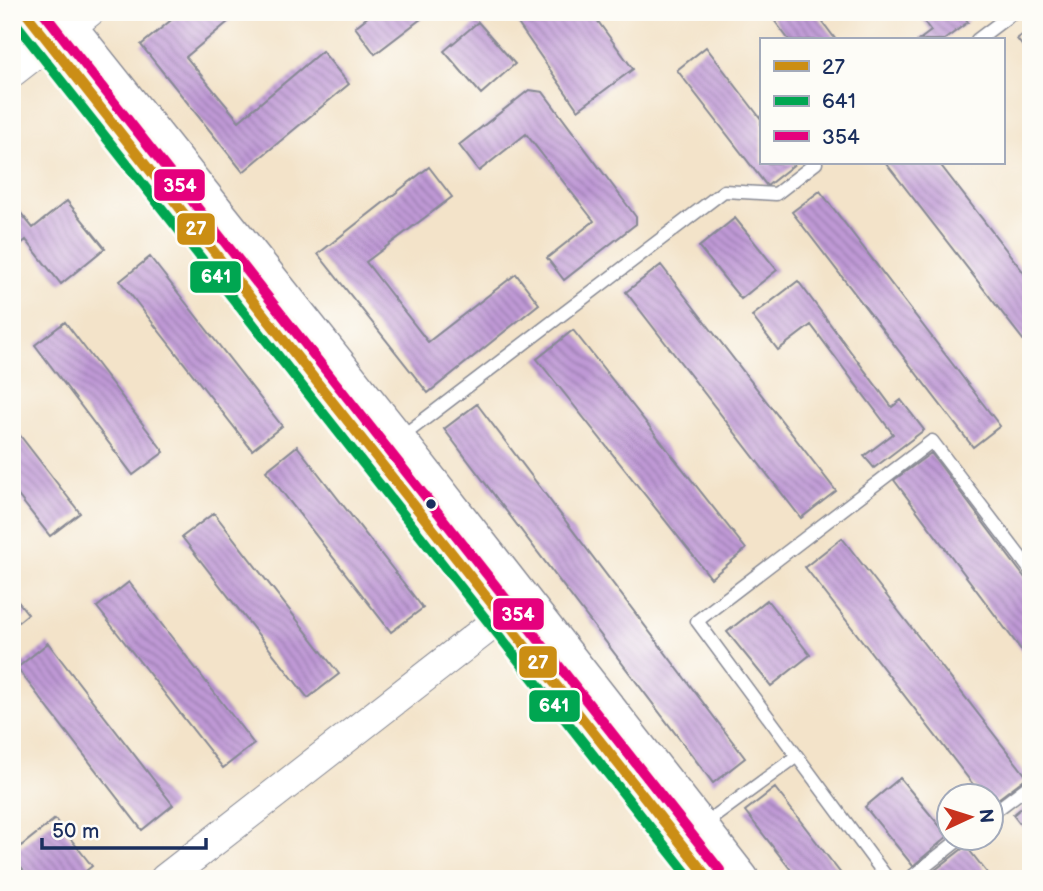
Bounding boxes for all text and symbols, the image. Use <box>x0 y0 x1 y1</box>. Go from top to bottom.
legend <box>760 38 1004 164</box>
text: 27 <box>822 55 845 80</box>
text: 641 <box>822 89 856 114</box>
text: 354 <box>822 125 860 150</box>
line badge: 354 <box>153 168 206 202</box>
text: 354 <box>163 175 197 198</box>
line badge: 27 <box>176 212 216 246</box>
text: 27 <box>185 218 207 241</box>
line badge: 641 <box>189 260 242 294</box>
text: 641 <box>201 266 231 289</box>
unlabelled marker <box>424 497 438 511</box>
line badge: 354 <box>492 597 545 631</box>
text: 354 <box>501 604 535 627</box>
line badge: 27 <box>518 645 558 679</box>
text: 27 <box>527 652 549 675</box>
line badge: 641 <box>528 689 581 723</box>
text: 641 <box>539 695 569 718</box>
north arrow <box>934 782 1004 852</box>
scale bar <box>42 807 206 851</box>
text: N <box>973 808 997 824</box>
text: 50 m <box>52 819 99 844</box>

